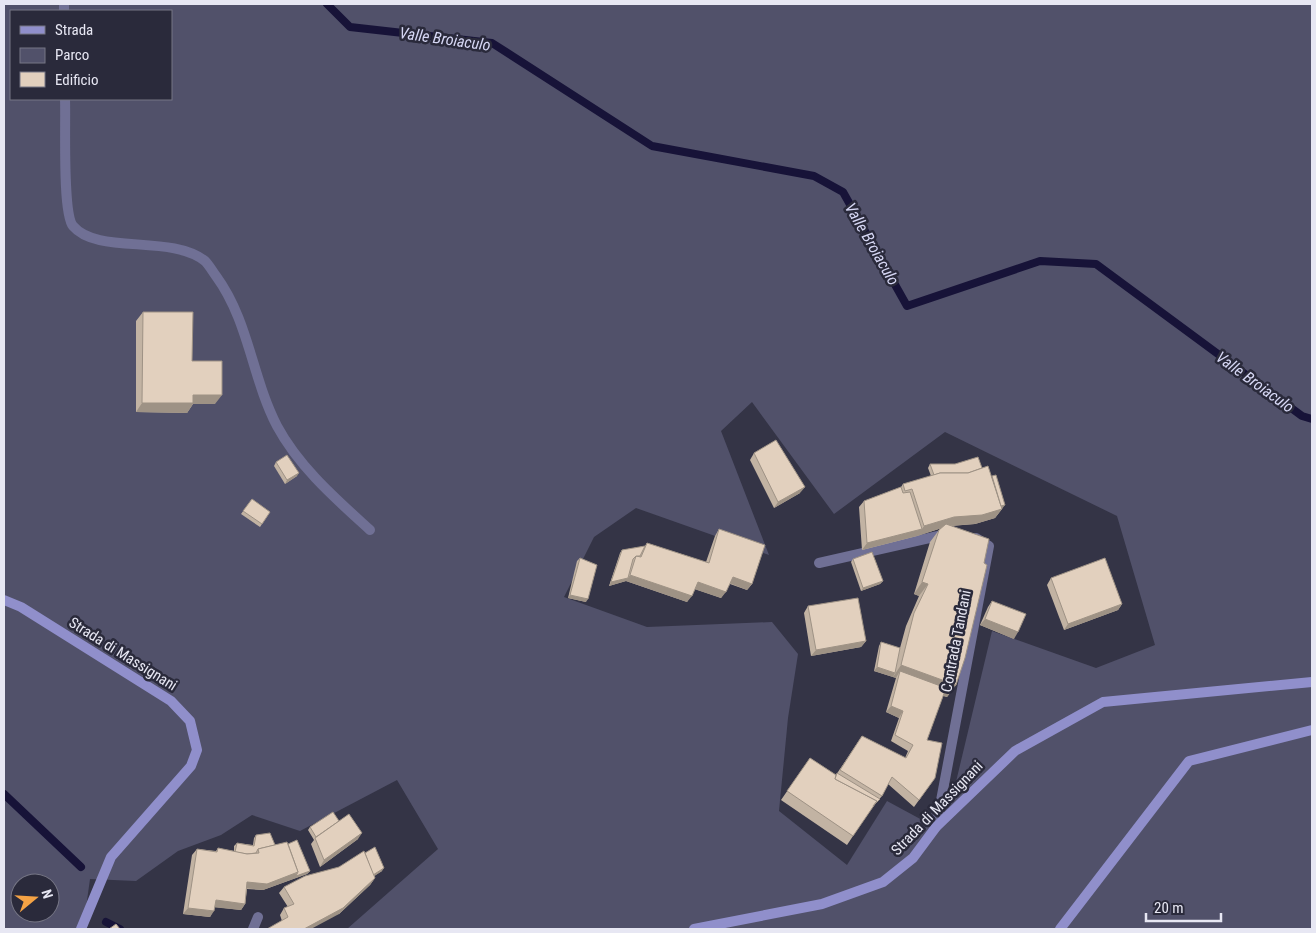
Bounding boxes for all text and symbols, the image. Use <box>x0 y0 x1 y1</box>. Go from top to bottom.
legend <box>10 10 172 100</box>
text: Strada <box>55 21 93 39</box>
water label: Valle Broiaculo <box>398 23 492 55</box>
text: Parco <box>55 46 89 64</box>
text: Edificio <box>55 71 98 89</box>
water label: Valle Broiaculo <box>841 200 903 289</box>
water label: Valle Broiaculo <box>1212 347 1298 417</box>
street label: Contrada Tandani <box>937 588 975 694</box>
street label: Strada di Massignani <box>66 613 180 695</box>
street label: Strada di Massignani <box>887 757 987 859</box>
north arrow <box>10 873 60 923</box>
text: N <box>38 887 56 901</box>
scale bar <box>1146 890 1221 922</box>
text: 20 m <box>1154 899 1184 917</box>

